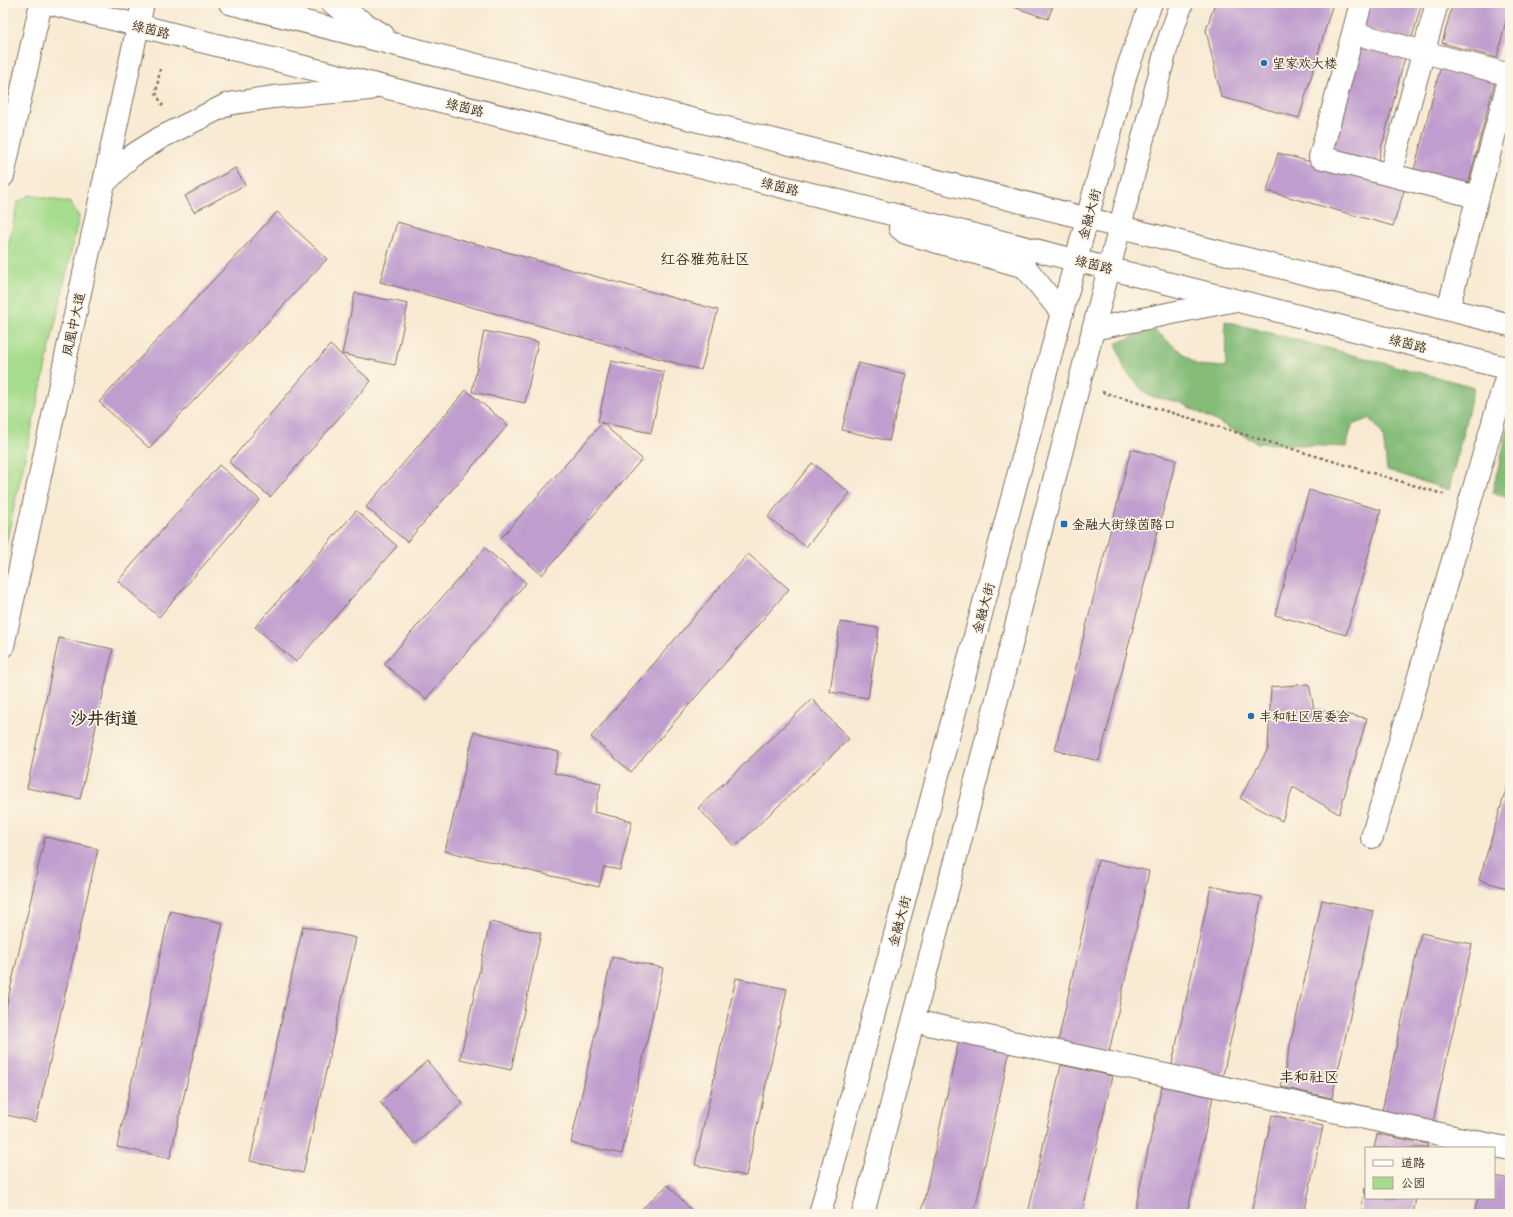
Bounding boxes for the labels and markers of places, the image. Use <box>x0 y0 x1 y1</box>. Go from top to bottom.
place label: 望家欢大楼 <box>1272 54 1337 71</box>
marker: 望家欢大楼 <box>1259 58 1269 68</box>
place label: 金融大街绿茵路口 <box>1072 515 1176 532</box>
marker: 金融大街绿茵路口 <box>1059 519 1069 529</box>
place label: 丰和社区居委会 <box>1259 707 1350 724</box>
marker: 丰和社区居委会 <box>1246 711 1256 721</box>

